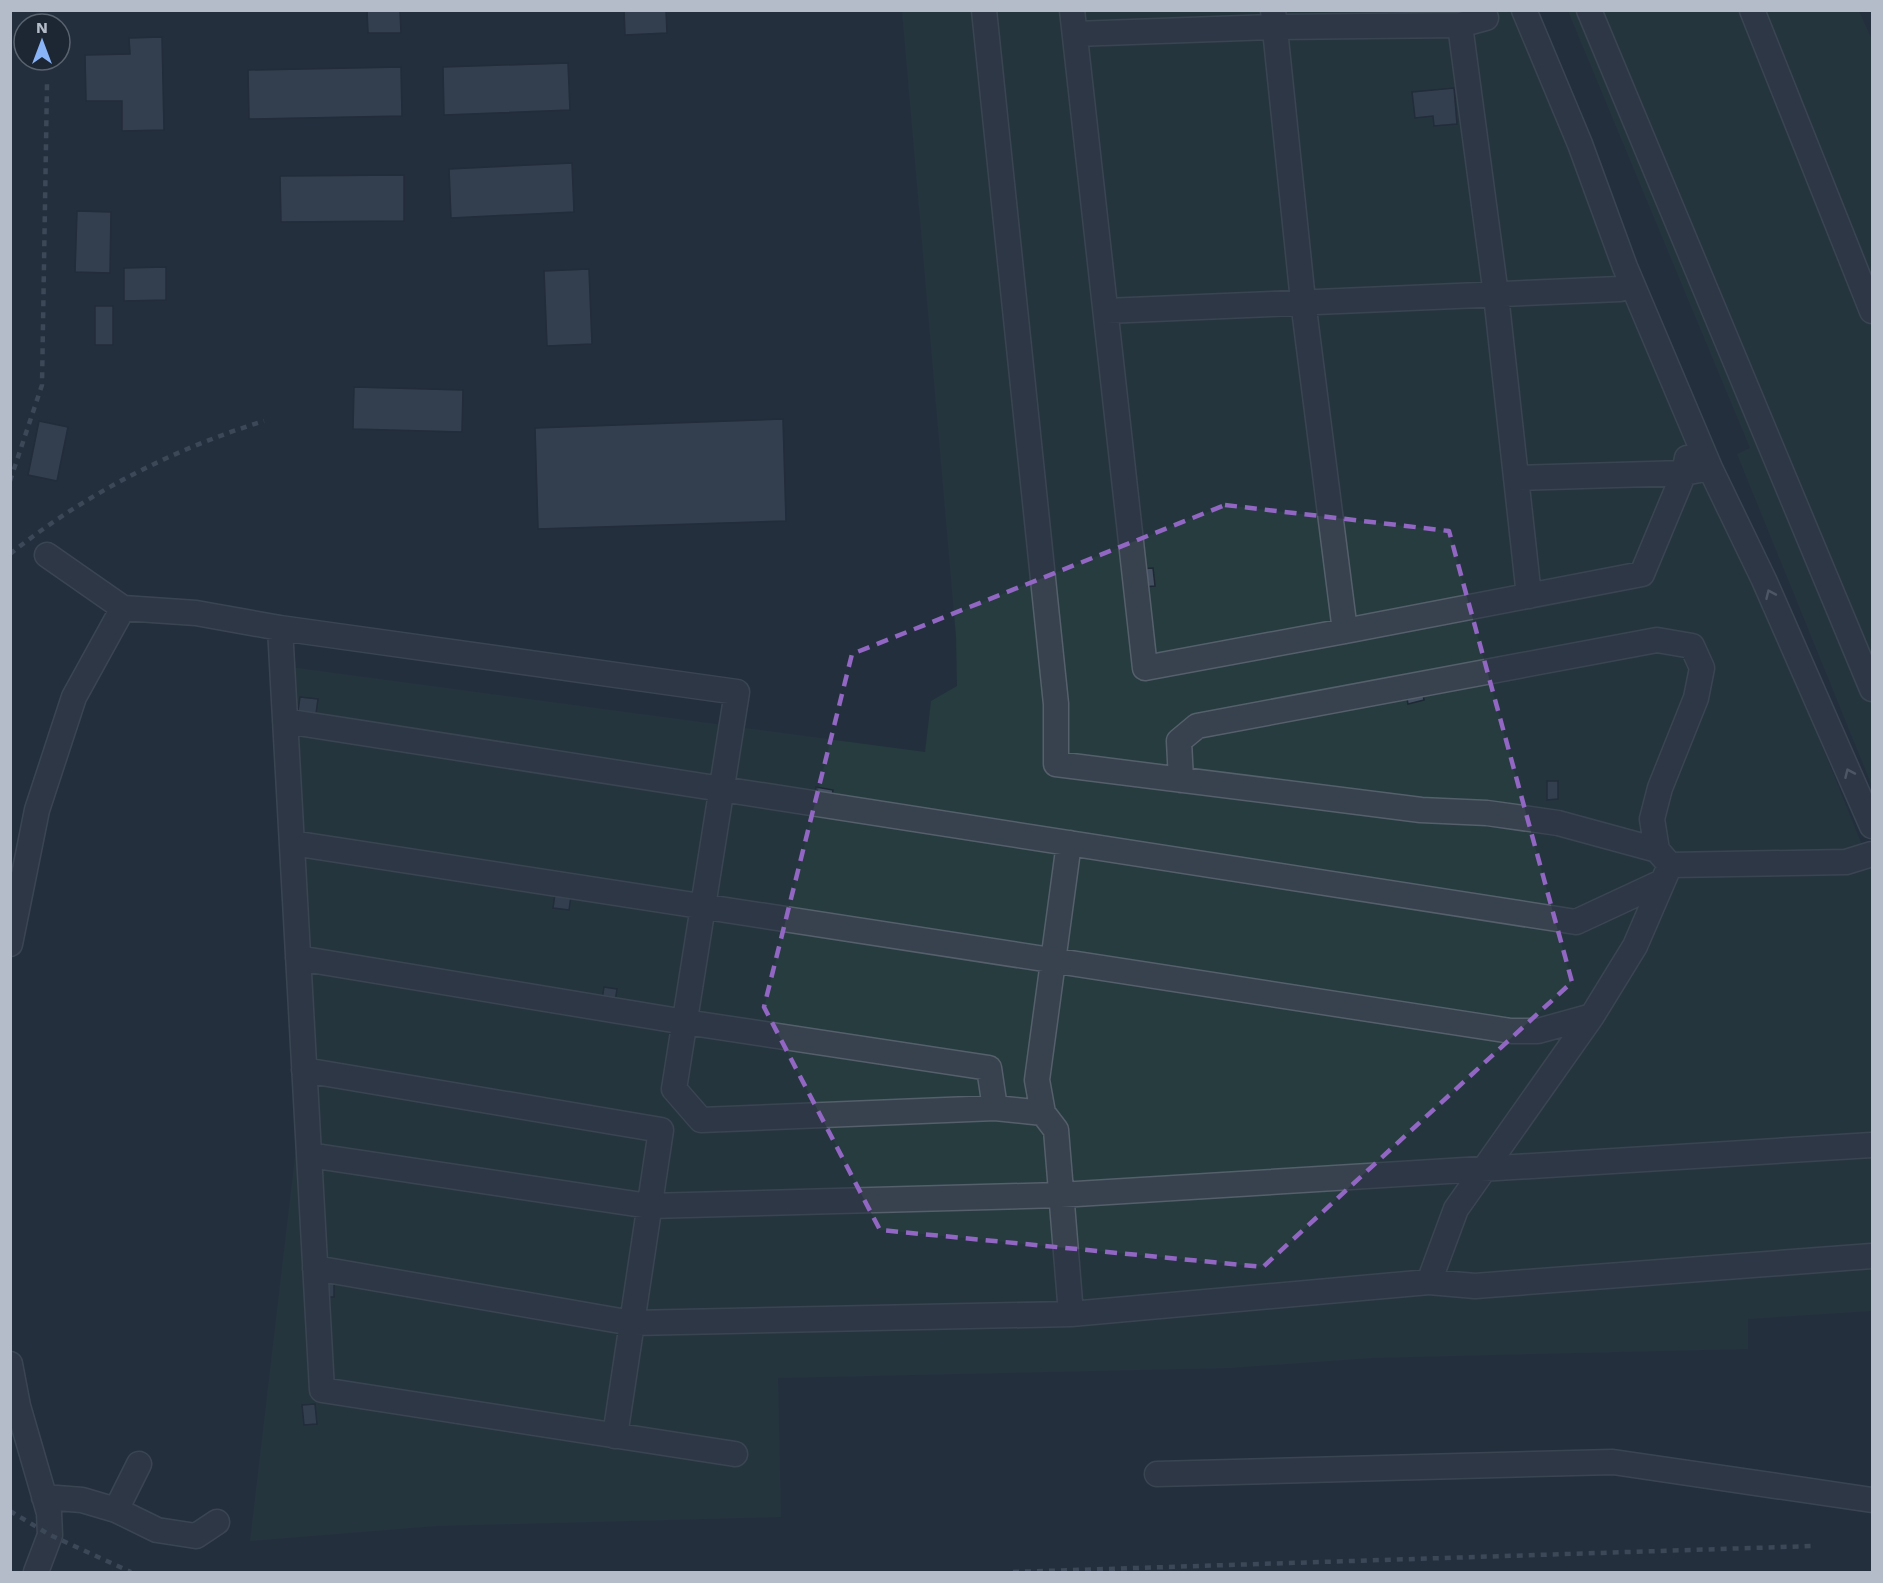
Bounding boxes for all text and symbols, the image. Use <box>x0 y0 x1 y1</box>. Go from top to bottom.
north arrow <box>12 12 72 72</box>
text: N <box>36 18 48 37</box>
one-way arrow <box>1765 590 1777 601</box>
one-way arrow <box>1845 768 1857 779</box>

